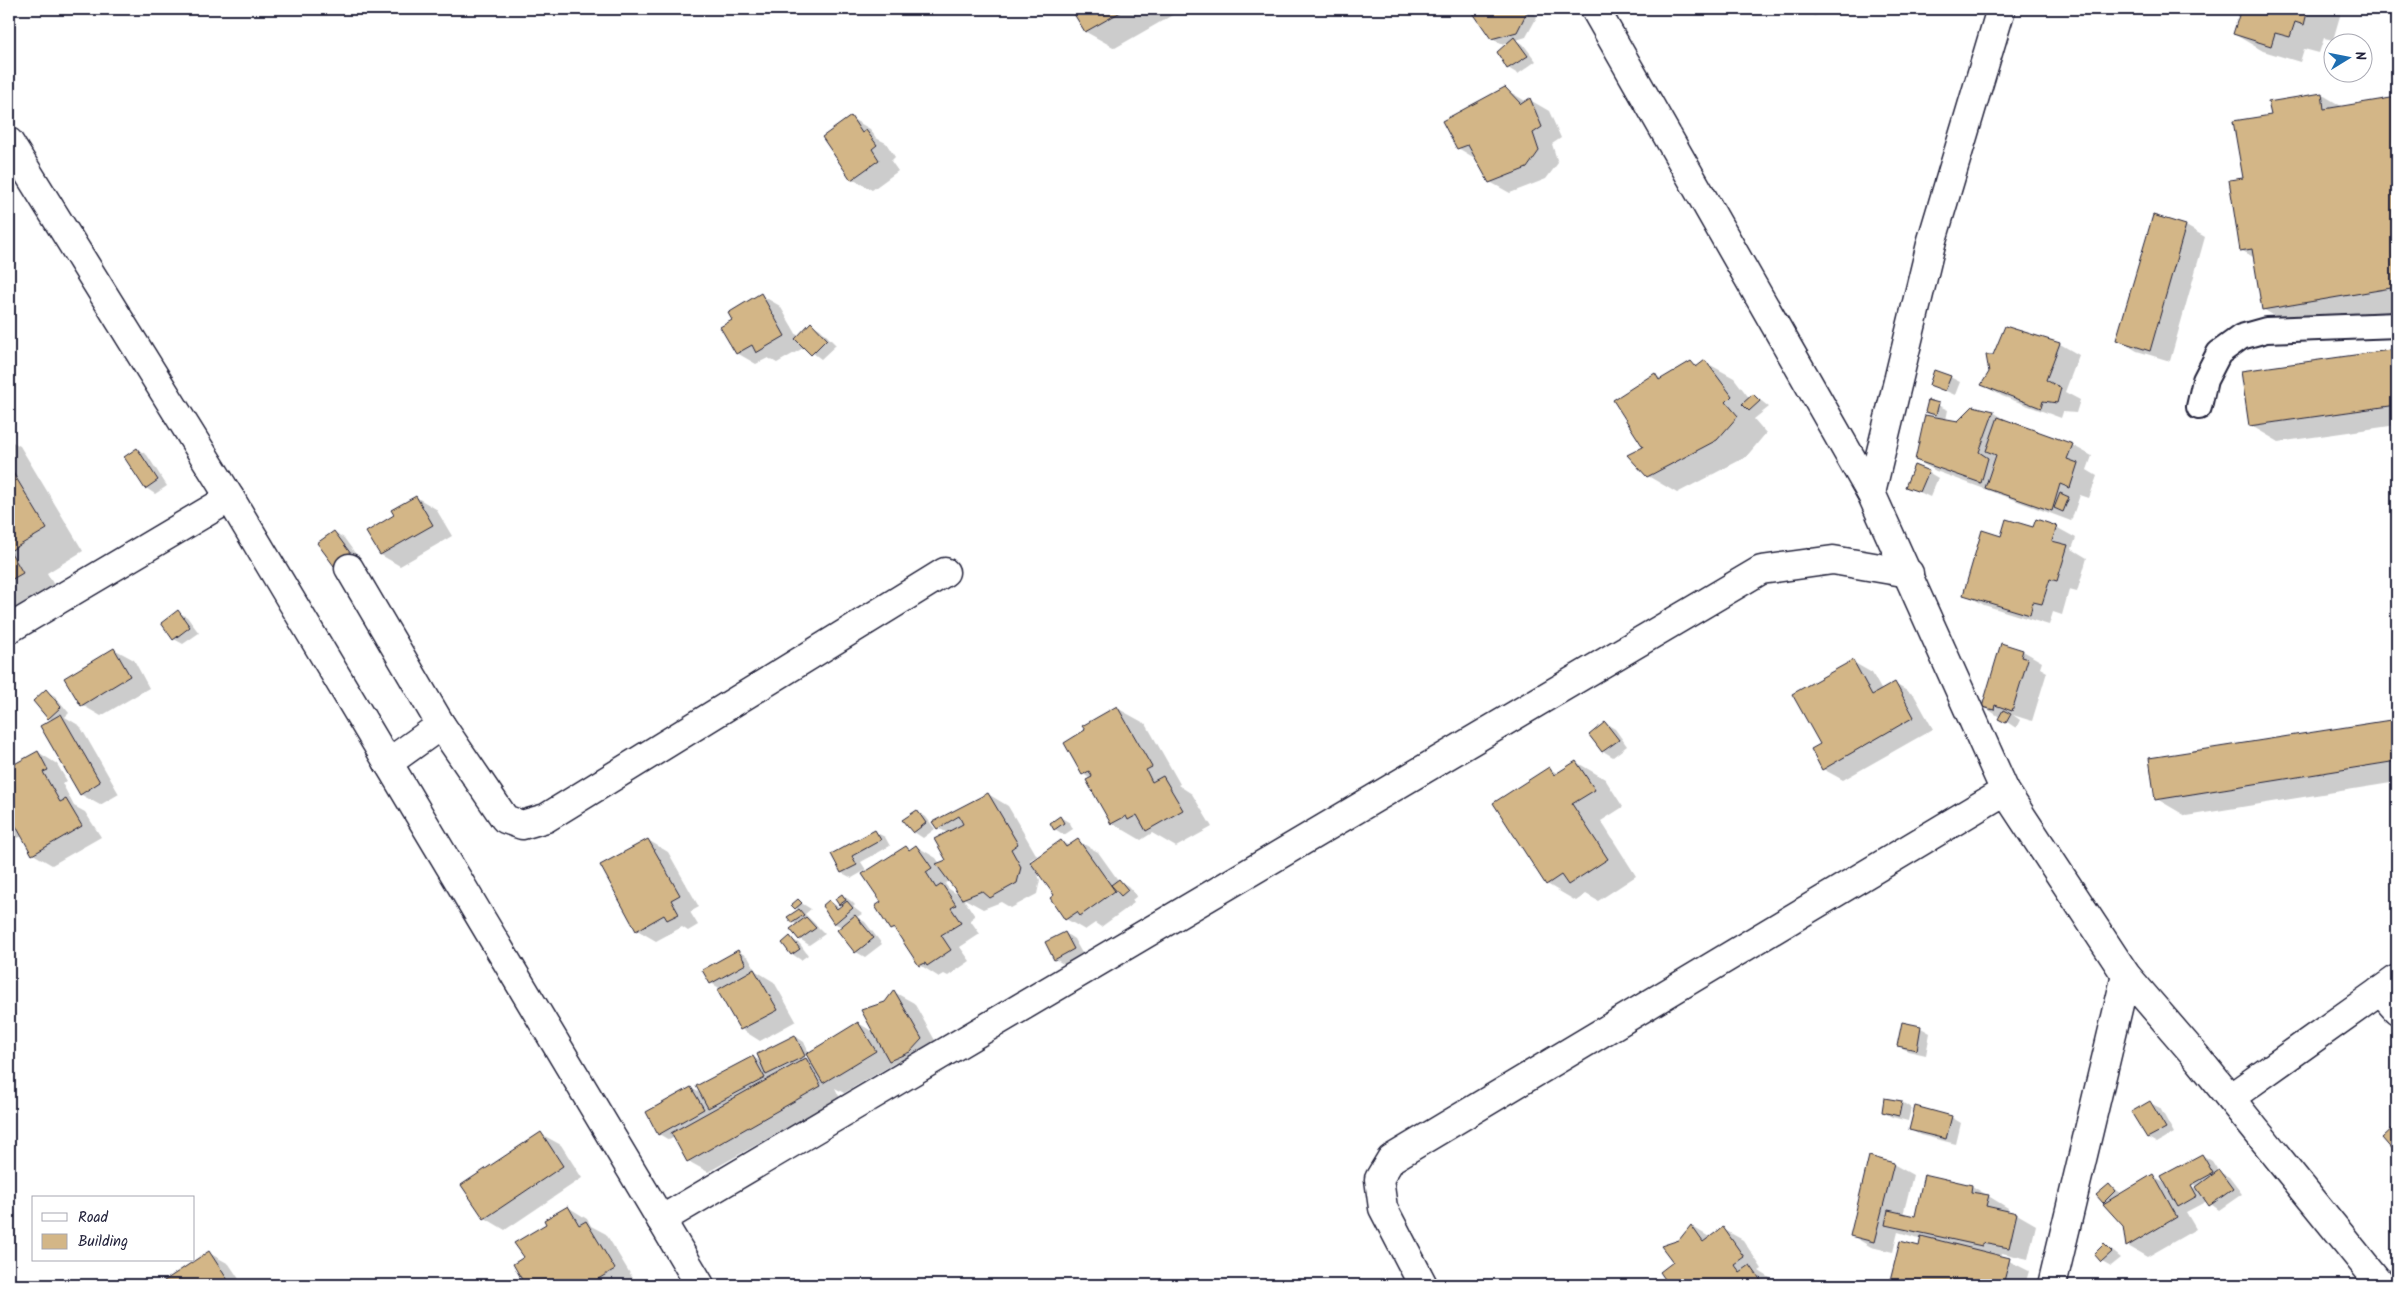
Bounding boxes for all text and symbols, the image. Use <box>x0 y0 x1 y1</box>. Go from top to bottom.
north arrow <box>2324 32 2374 82</box>
text: N <box>2348 50 2371 62</box>
legend <box>32 1196 195 1262</box>
text: Road <box>78 1206 109 1230</box>
text: Building <box>78 1230 128 1254</box>

